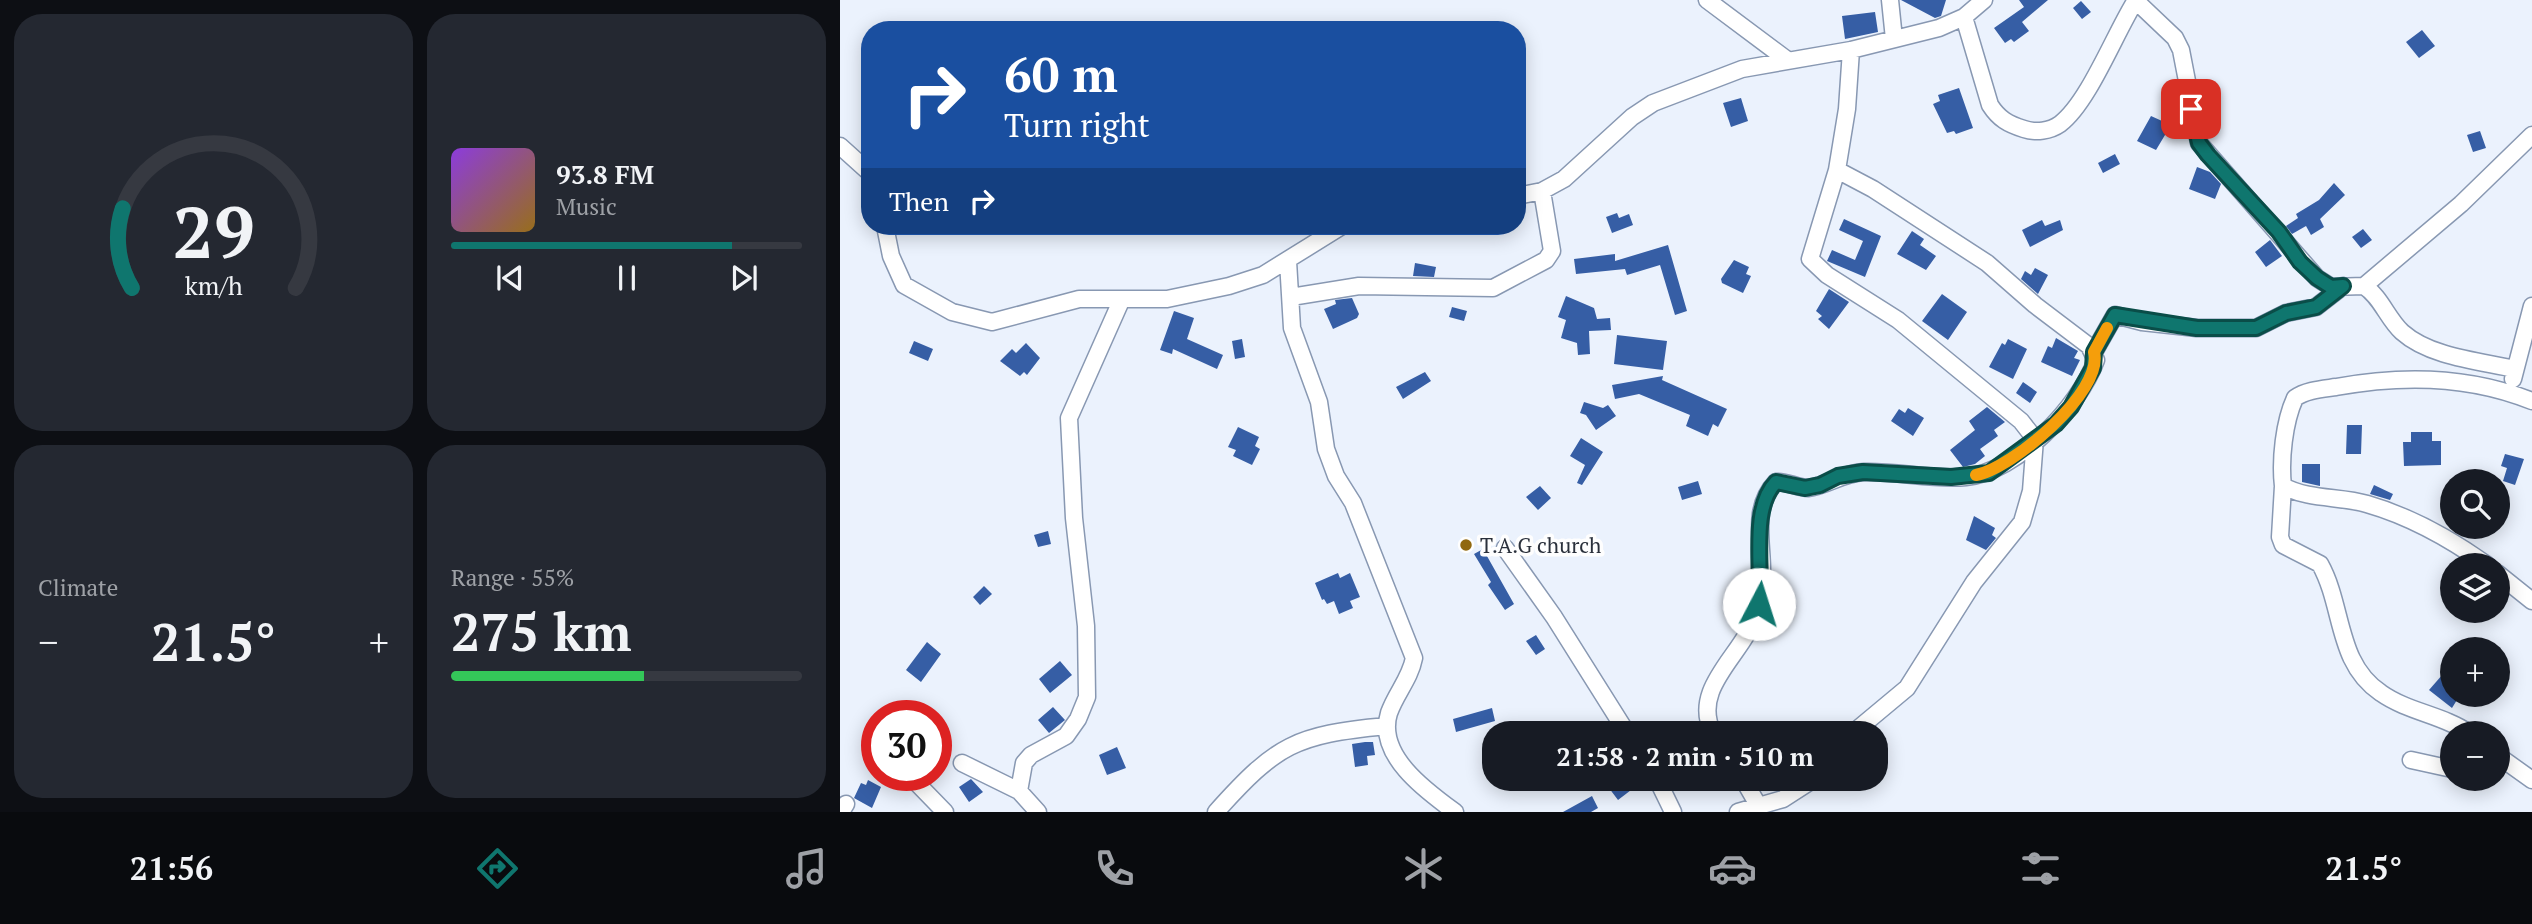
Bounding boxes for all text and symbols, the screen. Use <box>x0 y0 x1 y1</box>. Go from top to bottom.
text: 60 m <box>1004 41 1118 106</box>
icon: right <box>889 49 980 140</box>
pin <box>2161 79 2221 139</box>
icon: arrive <box>2172 90 2210 128</box>
text: Turn right <box>1004 104 1150 146</box>
text: 93.8 FM <box>556 157 654 191</box>
icon: right <box>963 182 1001 220</box>
text: 29 <box>172 183 255 280</box>
text: Then <box>889 184 949 218</box>
text: Music <box>556 191 617 222</box>
icon: previous <box>491 259 529 297</box>
icon: pause <box>608 259 646 297</box>
icon: next <box>725 259 763 297</box>
text: km/h <box>185 269 243 302</box>
map controls <box>2440 469 2510 791</box>
button: search <box>2440 469 2510 539</box>
place label: T.A.G church <box>1480 531 1601 559</box>
marker: T.A.G church <box>1458 537 1474 553</box>
button: layers <box>2440 553 2510 623</box>
text: Range · 55% <box>451 562 574 593</box>
position arrow <box>1722 567 1796 641</box>
text: Climate <box>38 572 118 603</box>
text: 275 km <box>451 597 632 666</box>
text: 21.5° <box>151 607 276 676</box>
text: − <box>38 617 58 667</box>
text: + <box>369 617 389 667</box>
button: + <box>2440 637 2510 707</box>
speed limit sign: 30 <box>861 700 952 791</box>
button: − <box>2440 721 2510 791</box>
text: 21:58 · 2 min · 510 m <box>1556 739 1814 773</box>
icon: directions <box>473 844 522 893</box>
icon: music <box>782 844 831 893</box>
icon: phone <box>1090 844 1139 893</box>
icon: climate <box>1399 844 1448 893</box>
icon: car <box>1708 844 1757 893</box>
icon: filters <box>2016 844 2065 893</box>
text: 21:56 <box>130 847 213 889</box>
text: 21.5° <box>2325 847 2402 889</box>

